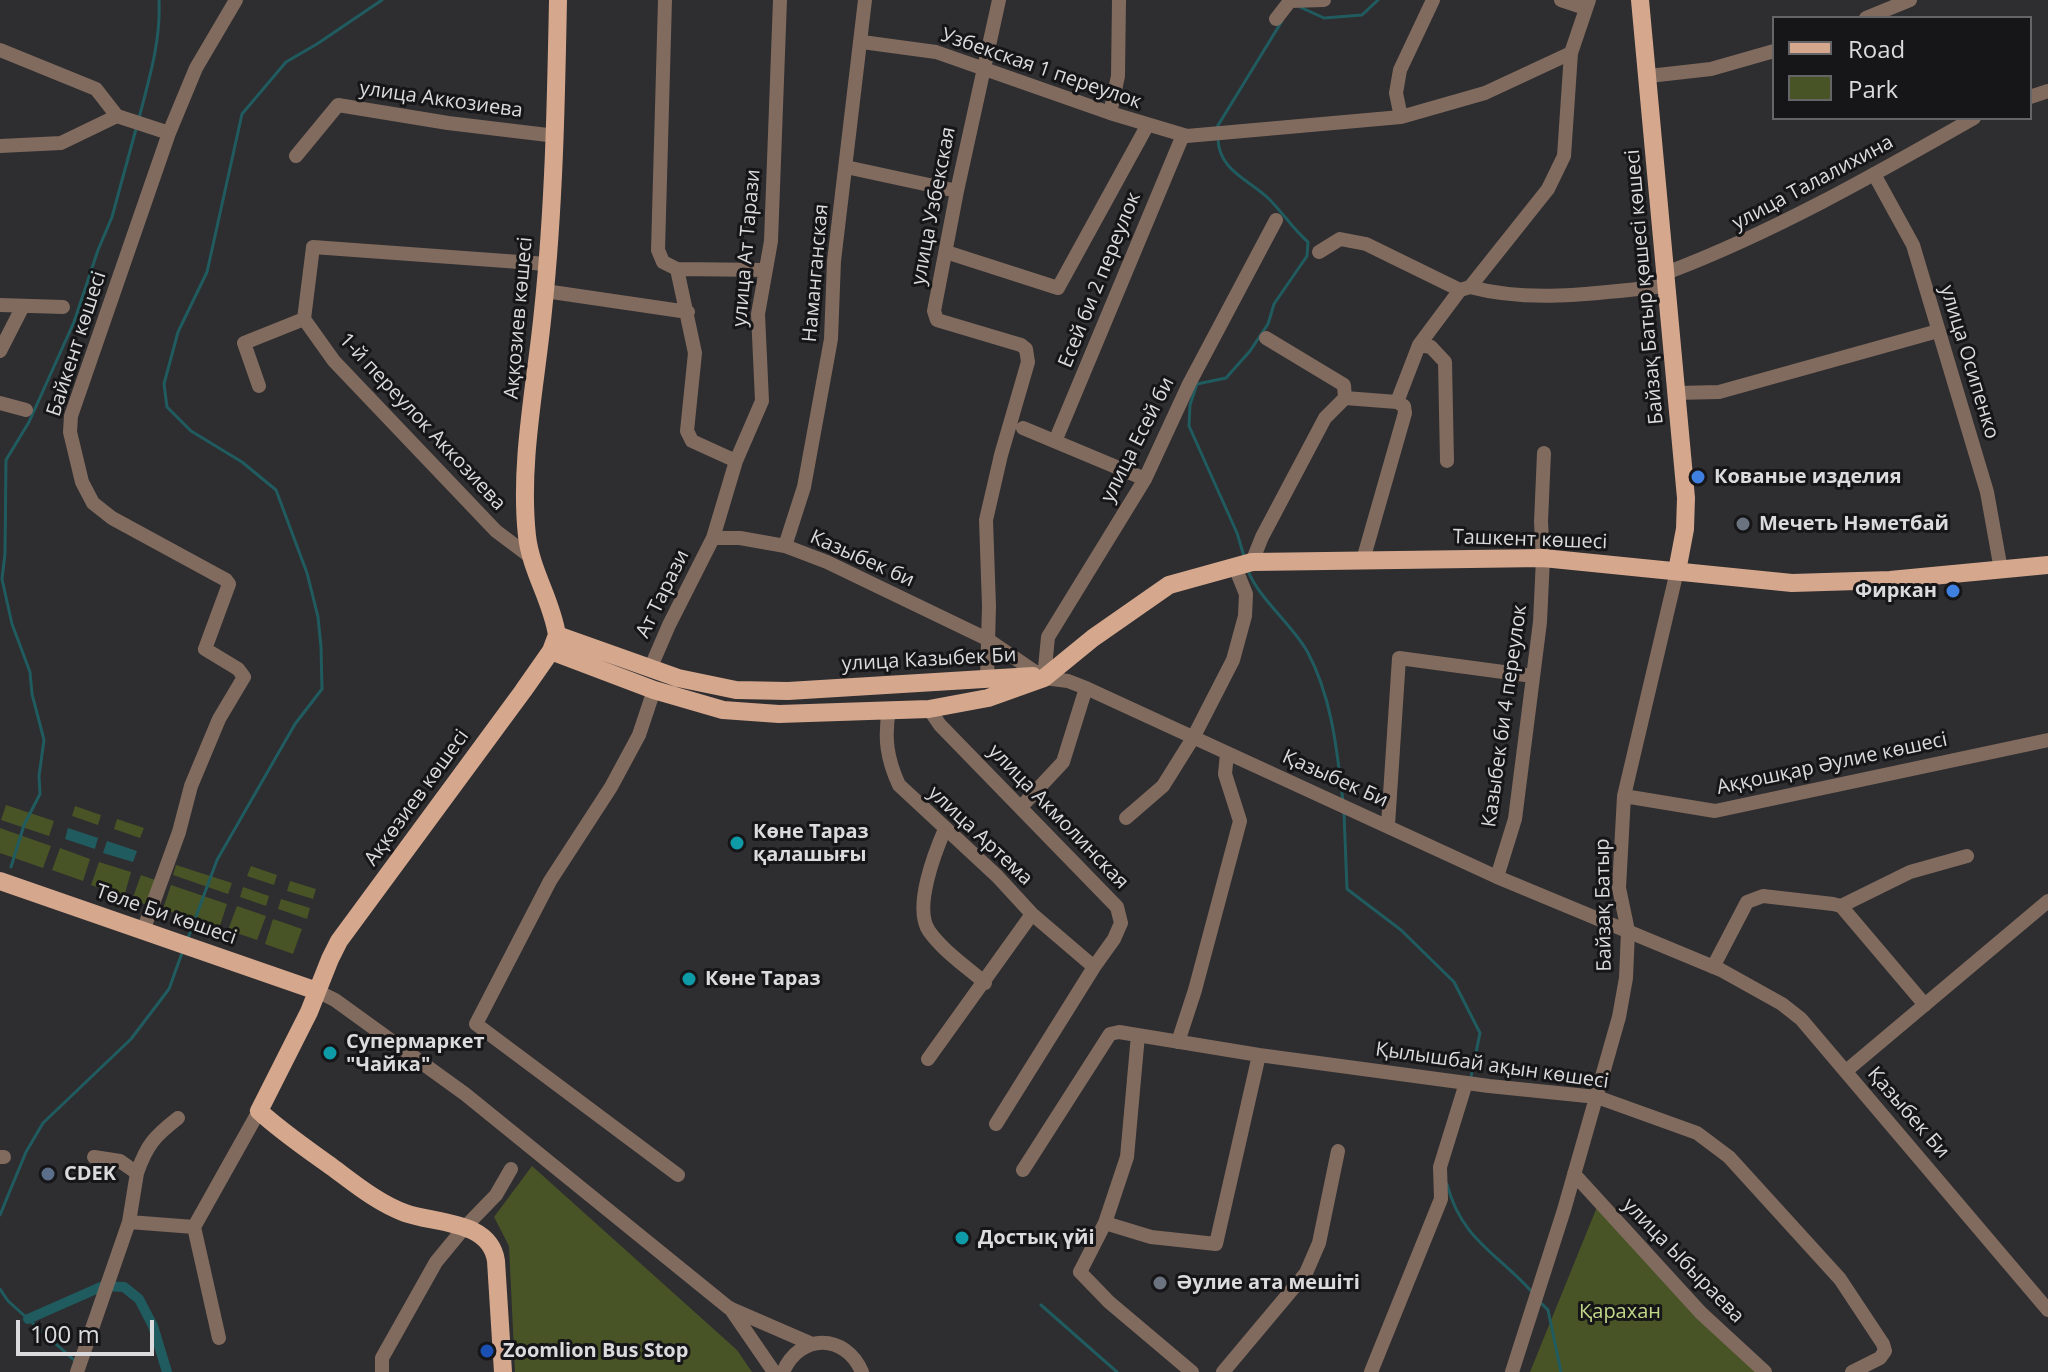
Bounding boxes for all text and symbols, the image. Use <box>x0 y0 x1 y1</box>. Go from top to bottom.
legend <box>1772 16 2032 120</box>
street label: Узбекская 1 переулок <box>938 23 1144 115</box>
text: Road <box>1848 32 1905 65</box>
text: Park <box>1848 72 1898 105</box>
street label: улица Аккозиева <box>358 77 524 123</box>
street label: улица Узбекская <box>907 125 961 287</box>
street label: улица Талалихина <box>1728 130 1898 236</box>
street label: Байзақ Батыр қөшесі көшесі <box>1621 148 1669 426</box>
street label: улица Ат Тарази <box>728 168 766 328</box>
street label: Есей би 2 переулок <box>1054 189 1146 371</box>
street label: Наманганская <box>798 203 834 343</box>
street label: Аққозиев көшесі <box>500 236 538 400</box>
street label: Байкент көшесі <box>42 269 112 419</box>
street label: улица Осипенко <box>1934 282 2004 442</box>
street label: 1-й переулок Аккозиева <box>334 328 510 516</box>
street label: улица Есей би <box>1096 373 1180 507</box>
place label: Кованые изделия <box>1714 465 1902 489</box>
marker: Кованые изделия <box>1689 468 1707 486</box>
place label: Мечеть Нәметбай <box>1759 512 1949 536</box>
marker: Мечеть Нәметбай <box>1734 515 1752 533</box>
street label: Казыбек би <box>806 525 918 593</box>
street label: Ташкент көшесі <box>1452 525 1608 555</box>
street label: Ат Тарази <box>631 546 695 642</box>
place label: Фиркан <box>1855 579 1937 603</box>
marker: Фиркан <box>1944 582 1962 600</box>
street label: Казыбек би 4 переулок <box>1478 603 1532 829</box>
street label: улица Казыбек Би <box>841 643 1017 677</box>
street label: Ақкөзиев көшесі <box>360 725 474 871</box>
street label: Аққошқар Әулие көшесі <box>1715 728 1949 800</box>
street label: улица Акмолинская <box>983 740 1133 894</box>
street label: Қазыбек Би <box>1279 745 1391 813</box>
street label: улица Артема <box>923 781 1037 891</box>
place label: Көне Тараз қалашығы <box>753 820 869 867</box>
marker: Көне Тараз қалашығы <box>728 834 746 852</box>
street label: Байзақ Батыр <box>1591 838 1617 972</box>
street label: Төле Би көшесі <box>93 880 239 950</box>
place label: Көне Тараз <box>705 967 821 991</box>
marker: Көне Тараз <box>680 970 698 988</box>
place label: Супермаркет "Чайка" <box>346 1030 485 1077</box>
street label: Қылышбай ақын көшесі <box>1374 1038 1610 1094</box>
marker: Супермаркет "Чайка" <box>321 1044 339 1062</box>
street label: Қазыбек Би <box>1862 1062 1954 1164</box>
place label: CDEK <box>64 1162 116 1186</box>
marker: CDEK <box>39 1165 57 1183</box>
street label: улица Ыбыраева <box>1617 1194 1749 1328</box>
place label: Достық үйі <box>978 1226 1095 1250</box>
marker: Достық үйі <box>953 1229 971 1247</box>
place label: Әулие ата мешіті <box>1176 1271 1360 1295</box>
marker: Әулие ата мешіті <box>1151 1274 1169 1292</box>
park label: Қарахан <box>1579 1300 1661 1324</box>
scale bar <box>20 1304 158 1354</box>
text: 100 m <box>30 1317 100 1350</box>
place label: Zoomlion Bus Stop <box>503 1339 688 1363</box>
marker: Zoomlion Bus Stop <box>478 1342 496 1360</box>

